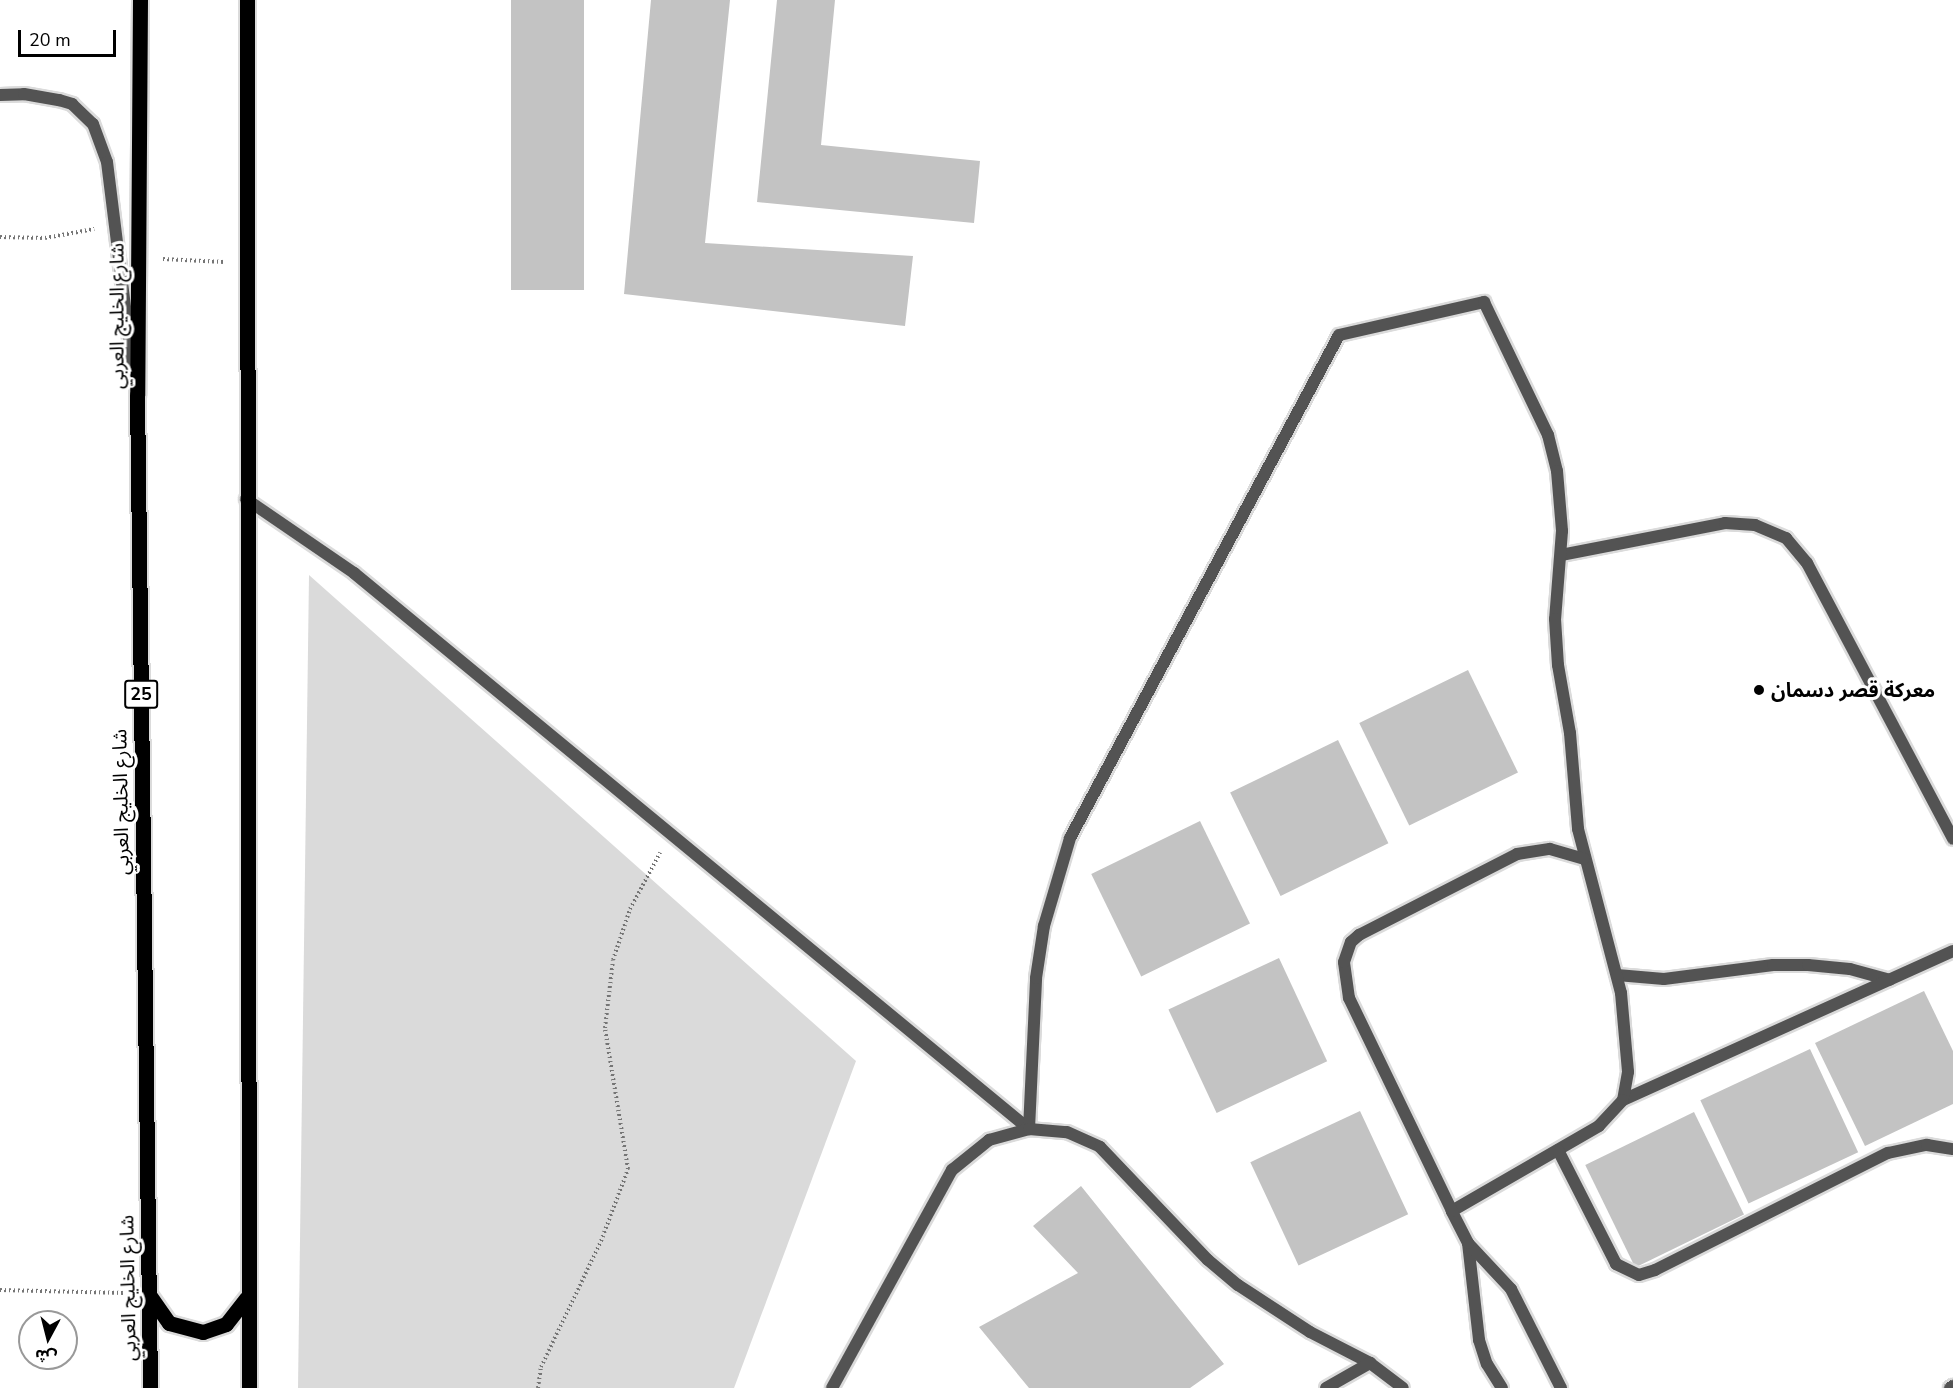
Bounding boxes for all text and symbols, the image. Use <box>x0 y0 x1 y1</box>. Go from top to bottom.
scale bar <box>21 18 118 56</box>
text: 20 m <box>29 28 71 52</box>
street label: شارع الخليج العربي <box>105 243 129 389</box>
place label: معركة قصر دسمان <box>1771 678 1935 702</box>
road number: 25 <box>123 679 159 709</box>
marker: معركة قصر دسمان <box>1752 683 1766 697</box>
street label: شارع الخليج العربي <box>108 729 134 875</box>
street label: شارع الخليج العربي <box>115 1215 141 1361</box>
north arrow <box>18 1310 78 1370</box>
text: ش <box>34 1344 58 1368</box>

